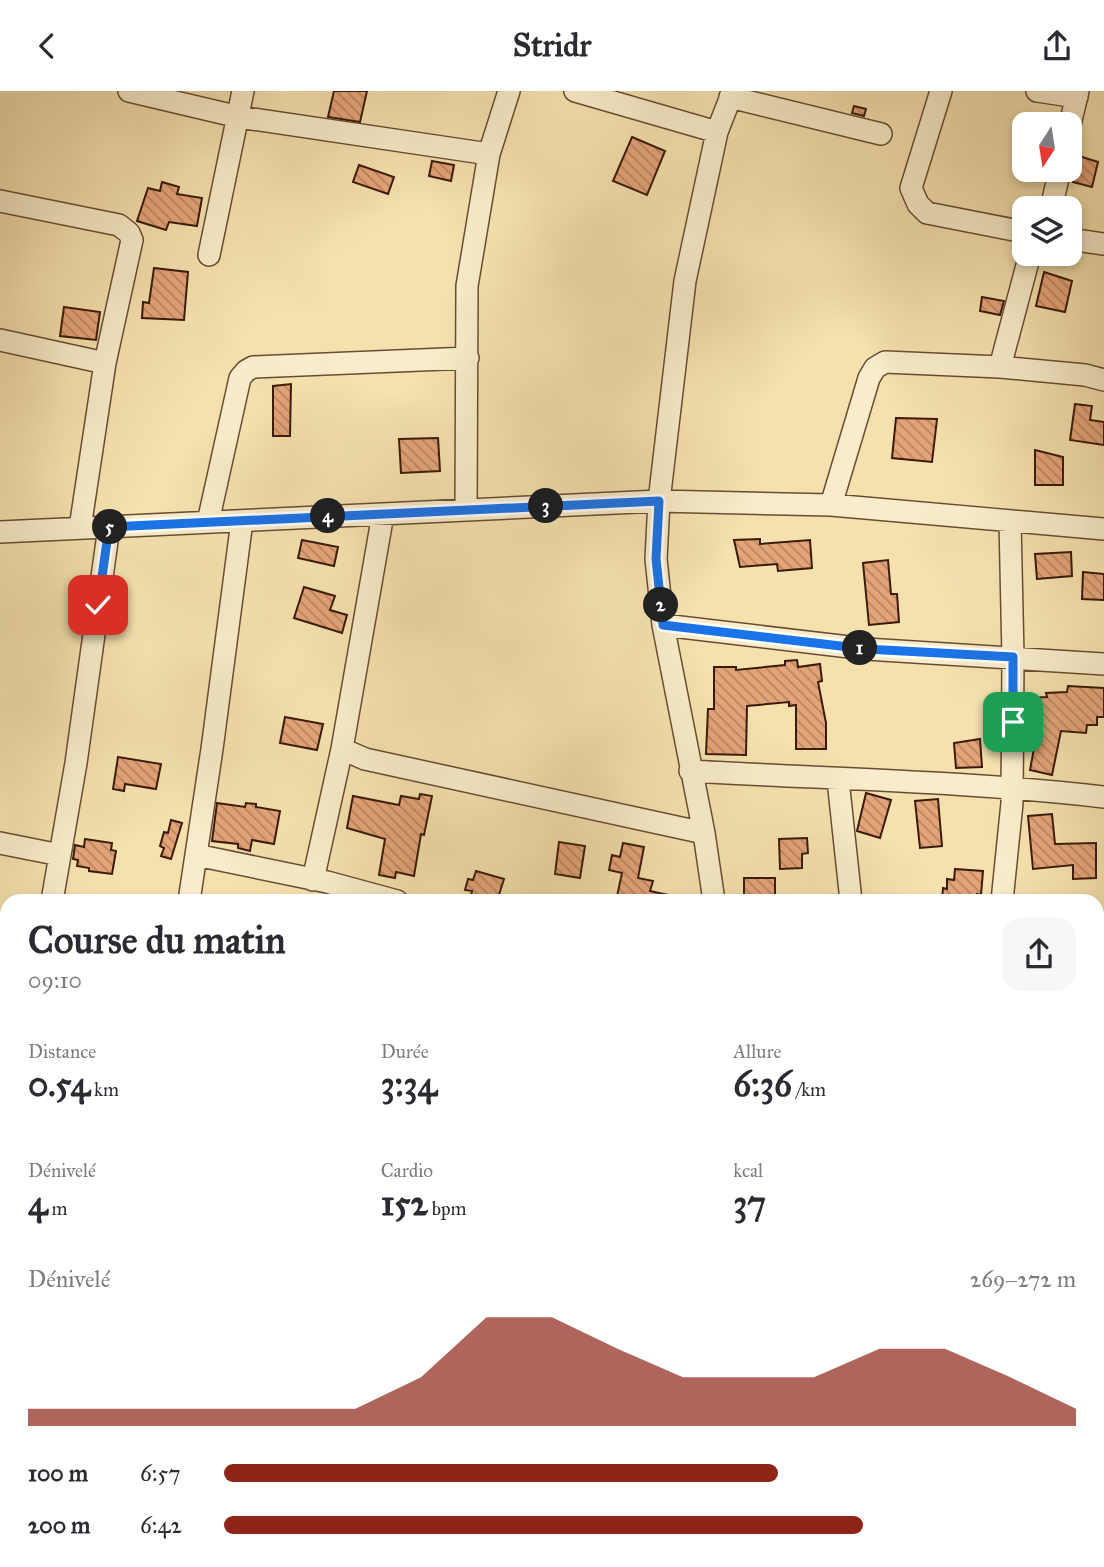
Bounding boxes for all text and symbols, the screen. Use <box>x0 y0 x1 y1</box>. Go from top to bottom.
text: Stridr <box>513 26 591 65</box>
icon: back <box>28 27 66 65</box>
icon: share <box>1038 27 1076 65</box>
north arrow <box>1012 112 1082 182</box>
map controls <box>1012 112 1082 266</box>
button: layers <box>1012 196 1082 266</box>
pin: 3 <box>528 489 564 523</box>
text: 3 <box>542 494 549 517</box>
pin: 4 <box>310 499 346 533</box>
text: 4 <box>322 504 333 527</box>
pin: 5 <box>92 509 128 544</box>
text: 5 <box>105 515 114 538</box>
pin <box>68 575 128 635</box>
icon: check <box>79 586 117 624</box>
pin: 2 <box>644 587 678 623</box>
text: 2 <box>656 593 665 616</box>
pin: 1 <box>842 631 878 665</box>
text: 1 <box>856 636 863 659</box>
pin <box>983 692 1043 752</box>
icon: arrive <box>994 703 1032 741</box>
text: Course du matin <box>28 917 286 963</box>
button: share <box>1002 917 1076 991</box>
text: 09:10 <box>28 966 82 994</box>
text: Distance <box>28 1040 96 1063</box>
text: Durée <box>381 1040 429 1063</box>
text: Allure <box>733 1040 781 1063</box>
text: 0.54 <box>28 1063 90 1106</box>
text: 3:34 <box>381 1063 437 1106</box>
text: 6:36 <box>733 1063 792 1106</box>
text: km <box>90 1078 119 1101</box>
text: /km <box>792 1078 826 1101</box>
text: Dénivelé <box>28 1159 96 1182</box>
text: Cardio <box>381 1159 433 1182</box>
text: kcal <box>733 1159 763 1182</box>
text: 4 <box>28 1182 48 1225</box>
text: 152 <box>381 1182 428 1225</box>
text: 37 <box>733 1182 766 1225</box>
text: m <box>48 1197 68 1220</box>
text: bpm <box>428 1197 466 1220</box>
text: Dénivelé <box>28 1265 110 1293</box>
text: 269–272 m <box>970 1265 1076 1293</box>
text: 100 m <box>28 1459 88 1487</box>
text: 6:57 <box>140 1459 181 1487</box>
text: 200 m <box>28 1511 90 1539</box>
text: 6:42 <box>140 1511 182 1539</box>

